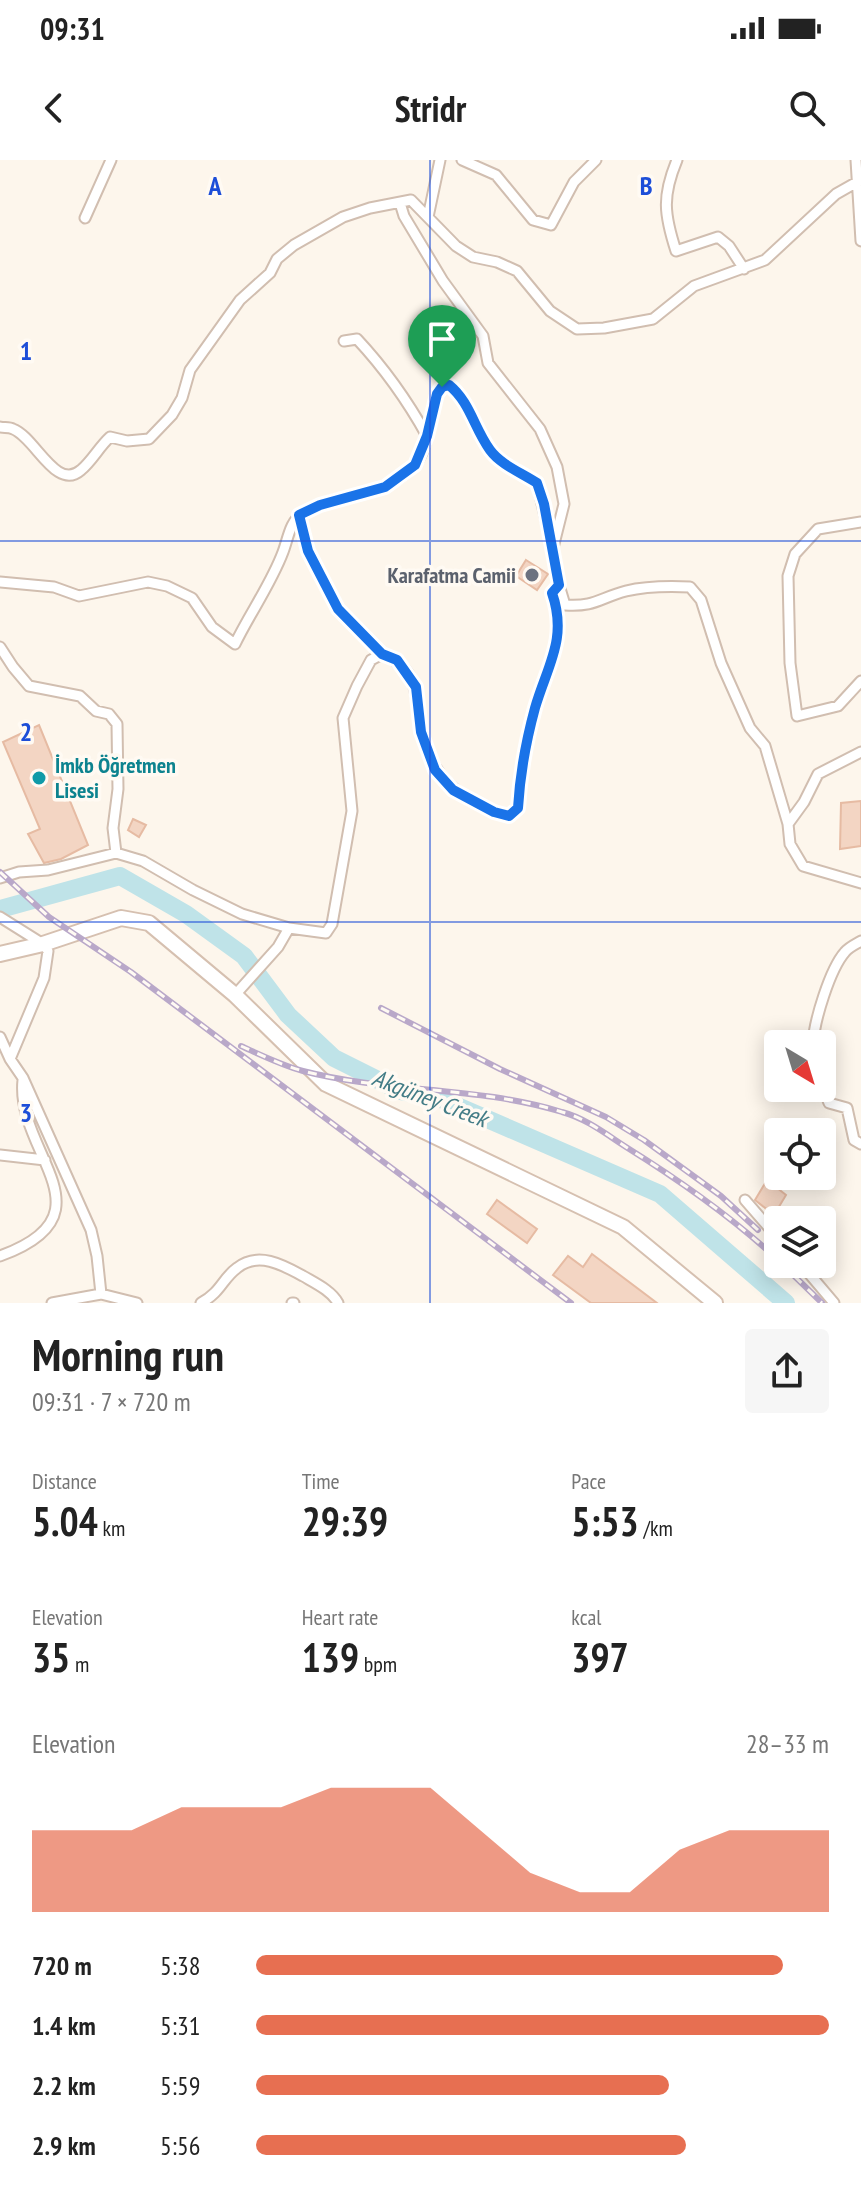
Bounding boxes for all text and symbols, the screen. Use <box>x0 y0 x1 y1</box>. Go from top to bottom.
text: 09:31 <box>40 9 105 48</box>
text: Stridr <box>395 85 466 132</box>
icon: back <box>32 86 76 130</box>
icon: search <box>785 86 829 130</box>
text: A <box>207 169 222 202</box>
text: B <box>640 169 653 202</box>
pin <box>408 305 476 387</box>
icon: arrive <box>420 317 464 361</box>
text: 1 <box>20 334 32 367</box>
place label: Karafatma Camii <box>388 561 516 589</box>
marker: Karafatma Camii <box>523 566 541 584</box>
text: 2 <box>20 715 32 748</box>
place label: İmkb Öğretmen Lisesi <box>55 751 176 804</box>
marker: İmkb Öğretmen Lisesi <box>30 769 48 787</box>
north arrow <box>764 1030 836 1102</box>
map controls <box>764 1030 836 1278</box>
water label: Akgüney Creek <box>368 1062 494 1135</box>
text: 3 <box>20 1096 32 1129</box>
button: locate <box>764 1118 836 1190</box>
button: layers <box>764 1206 836 1278</box>
text: Morning run <box>32 1326 224 1383</box>
button: share <box>745 1329 829 1413</box>
text: 09:31 · 7 × 720 m <box>32 1385 191 1418</box>
text: Distance <box>32 1467 97 1495</box>
text: Time <box>302 1467 340 1495</box>
text: Pace <box>571 1467 606 1495</box>
text: 5.04 <box>32 1495 98 1547</box>
text: 29:39 <box>302 1495 388 1547</box>
text: 5:53 <box>571 1495 639 1547</box>
text: km <box>98 1514 125 1542</box>
text: /km <box>639 1514 673 1542</box>
text: Elevation <box>32 1603 103 1631</box>
text: Heart rate <box>302 1603 378 1631</box>
text: kcal <box>571 1603 601 1631</box>
text: 35 <box>32 1631 70 1683</box>
text: 139 <box>302 1631 359 1683</box>
text: 397 <box>571 1631 629 1683</box>
text: m <box>70 1650 89 1678</box>
text: bpm <box>359 1650 397 1678</box>
text: Elevation <box>32 1727 115 1760</box>
text: 28–33 m <box>746 1727 829 1760</box>
text: 720 m <box>32 1949 92 1982</box>
text: 5:38 <box>160 1949 200 1982</box>
text: 1.4 km <box>32 2009 96 2042</box>
text: 5:31 <box>160 2009 200 2042</box>
text: 2.2 km <box>32 2069 96 2102</box>
text: 5:59 <box>160 2069 200 2102</box>
text: 2.9 km <box>32 2129 96 2162</box>
text: 5:56 <box>160 2129 200 2162</box>

